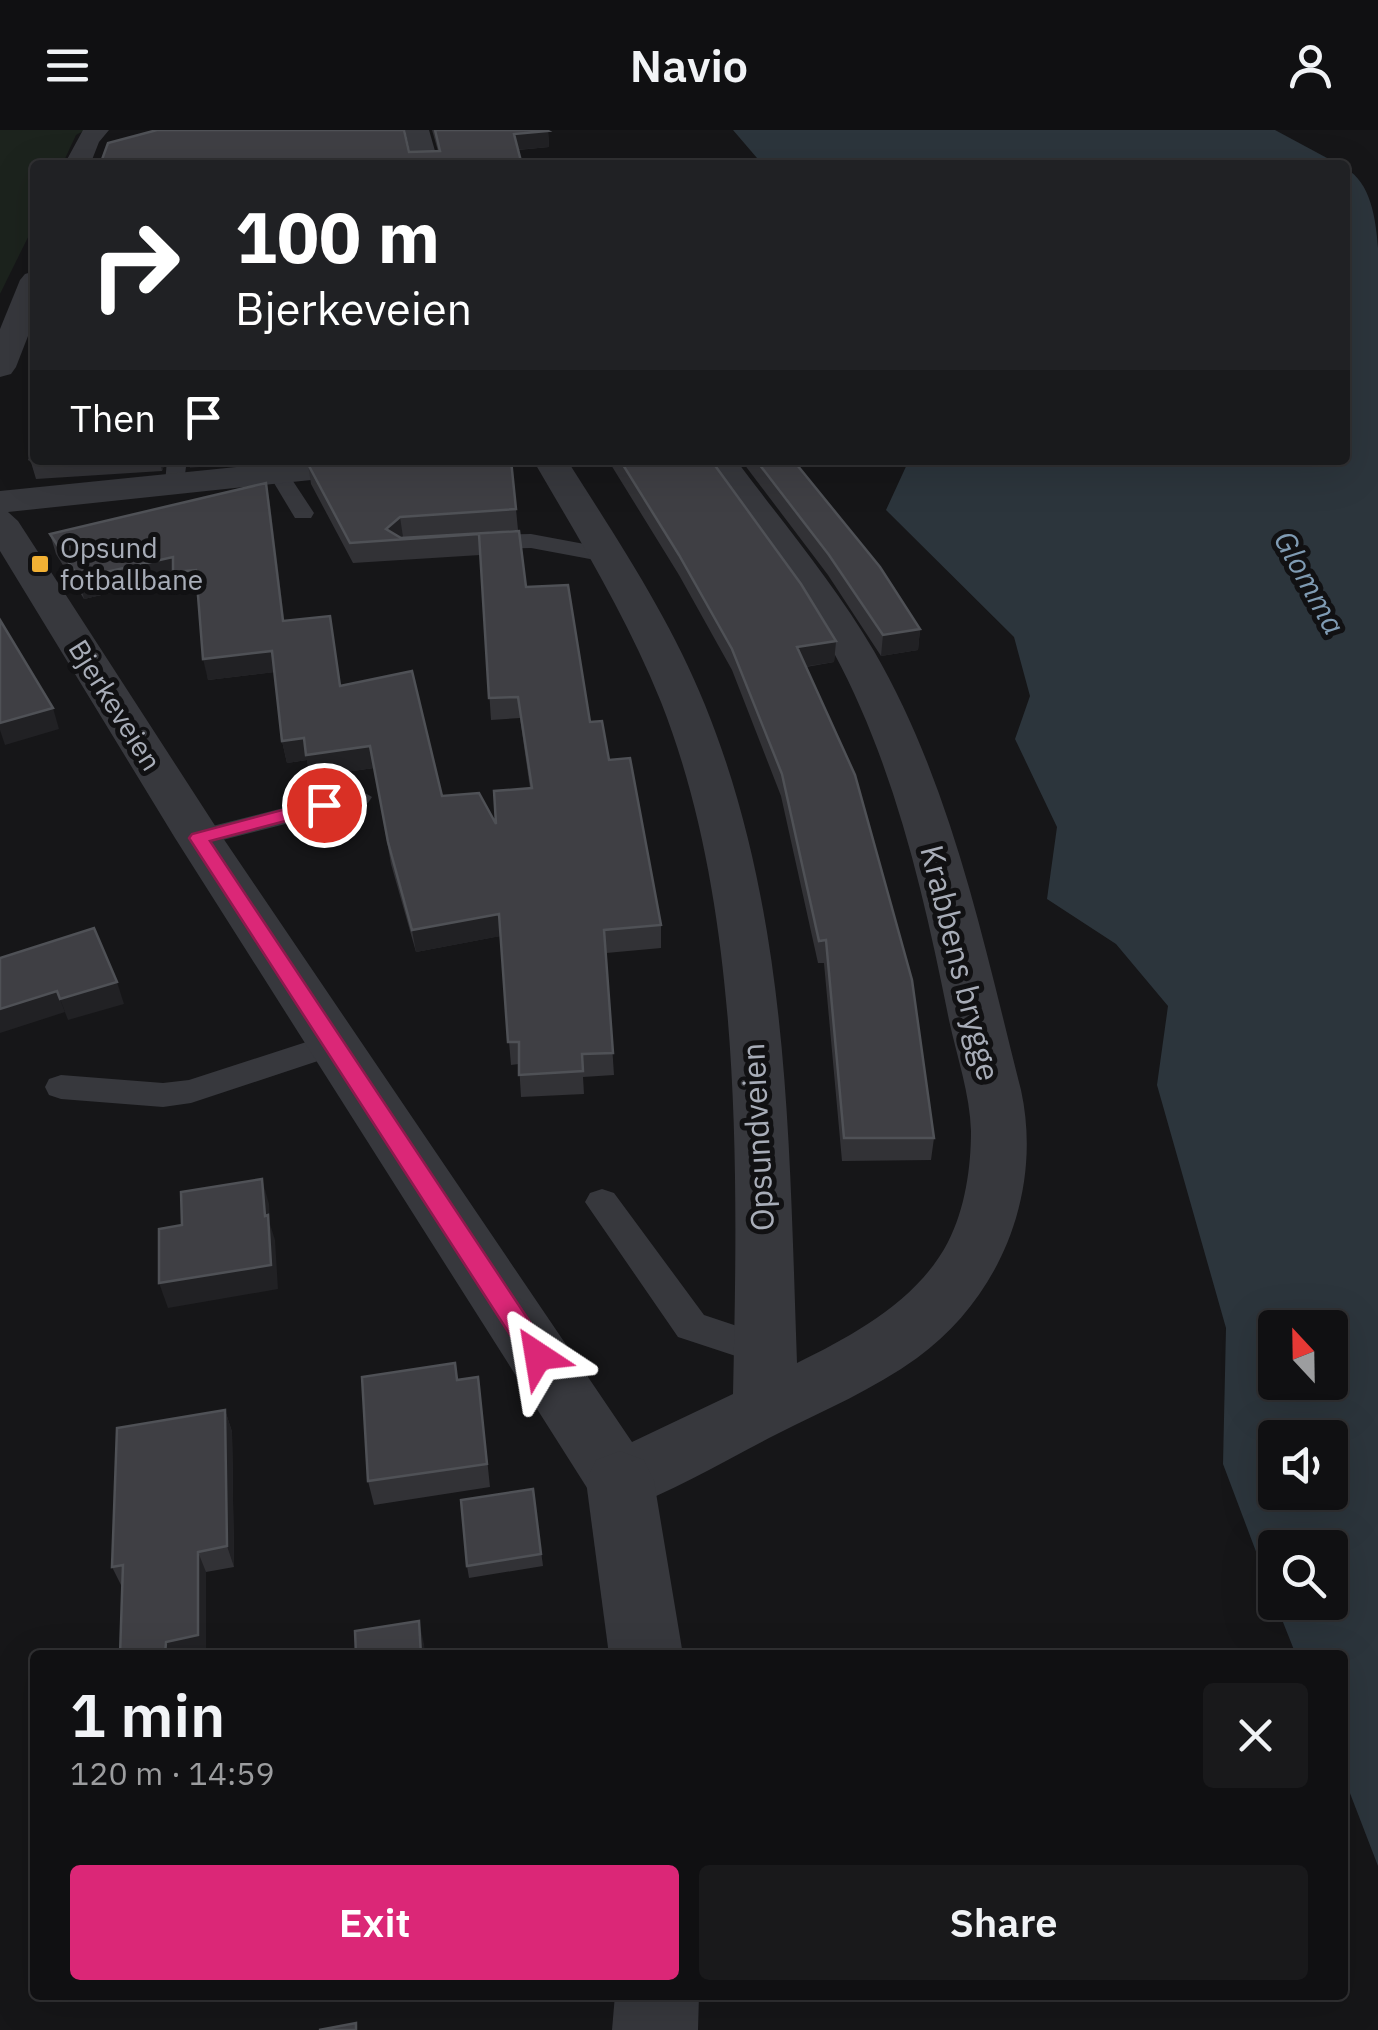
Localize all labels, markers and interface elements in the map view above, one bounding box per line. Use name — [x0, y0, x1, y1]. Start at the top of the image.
text: Navio — [630, 36, 748, 94]
icon: menu — [40, 38, 95, 93]
icon: person — [1283, 38, 1338, 93]
text: 100 m — [235, 191, 440, 282]
icon: right — [70, 200, 200, 330]
text: Bjerkeveien — [235, 279, 472, 337]
icon: arrive — [176, 390, 231, 445]
text: Then — [70, 393, 156, 442]
water label: Glomma — [1266, 524, 1355, 641]
place label: Opsund fotballbane — [60, 529, 203, 598]
marker: Opsund fotballbane — [29, 553, 51, 575]
street label: Bjerkeveien — [61, 632, 170, 777]
pin — [282, 763, 367, 848]
icon: arrive — [297, 778, 352, 833]
street label: Krabbens brygge — [911, 840, 1011, 1085]
street label: Opsundveien — [731, 1042, 783, 1232]
position arrow — [486, 1304, 590, 1408]
north arrow — [1258, 1310, 1348, 1400]
map controls — [1258, 1310, 1348, 1620]
button: sound — [1258, 1420, 1348, 1510]
button: search — [1258, 1530, 1348, 1620]
text: 1 min — [70, 1675, 225, 1754]
button: close — [1203, 1683, 1308, 1788]
text: 120 m · 14:59 — [70, 1752, 275, 1794]
button: Exit — [70, 1865, 679, 1980]
button: Share — [699, 1865, 1308, 1980]

